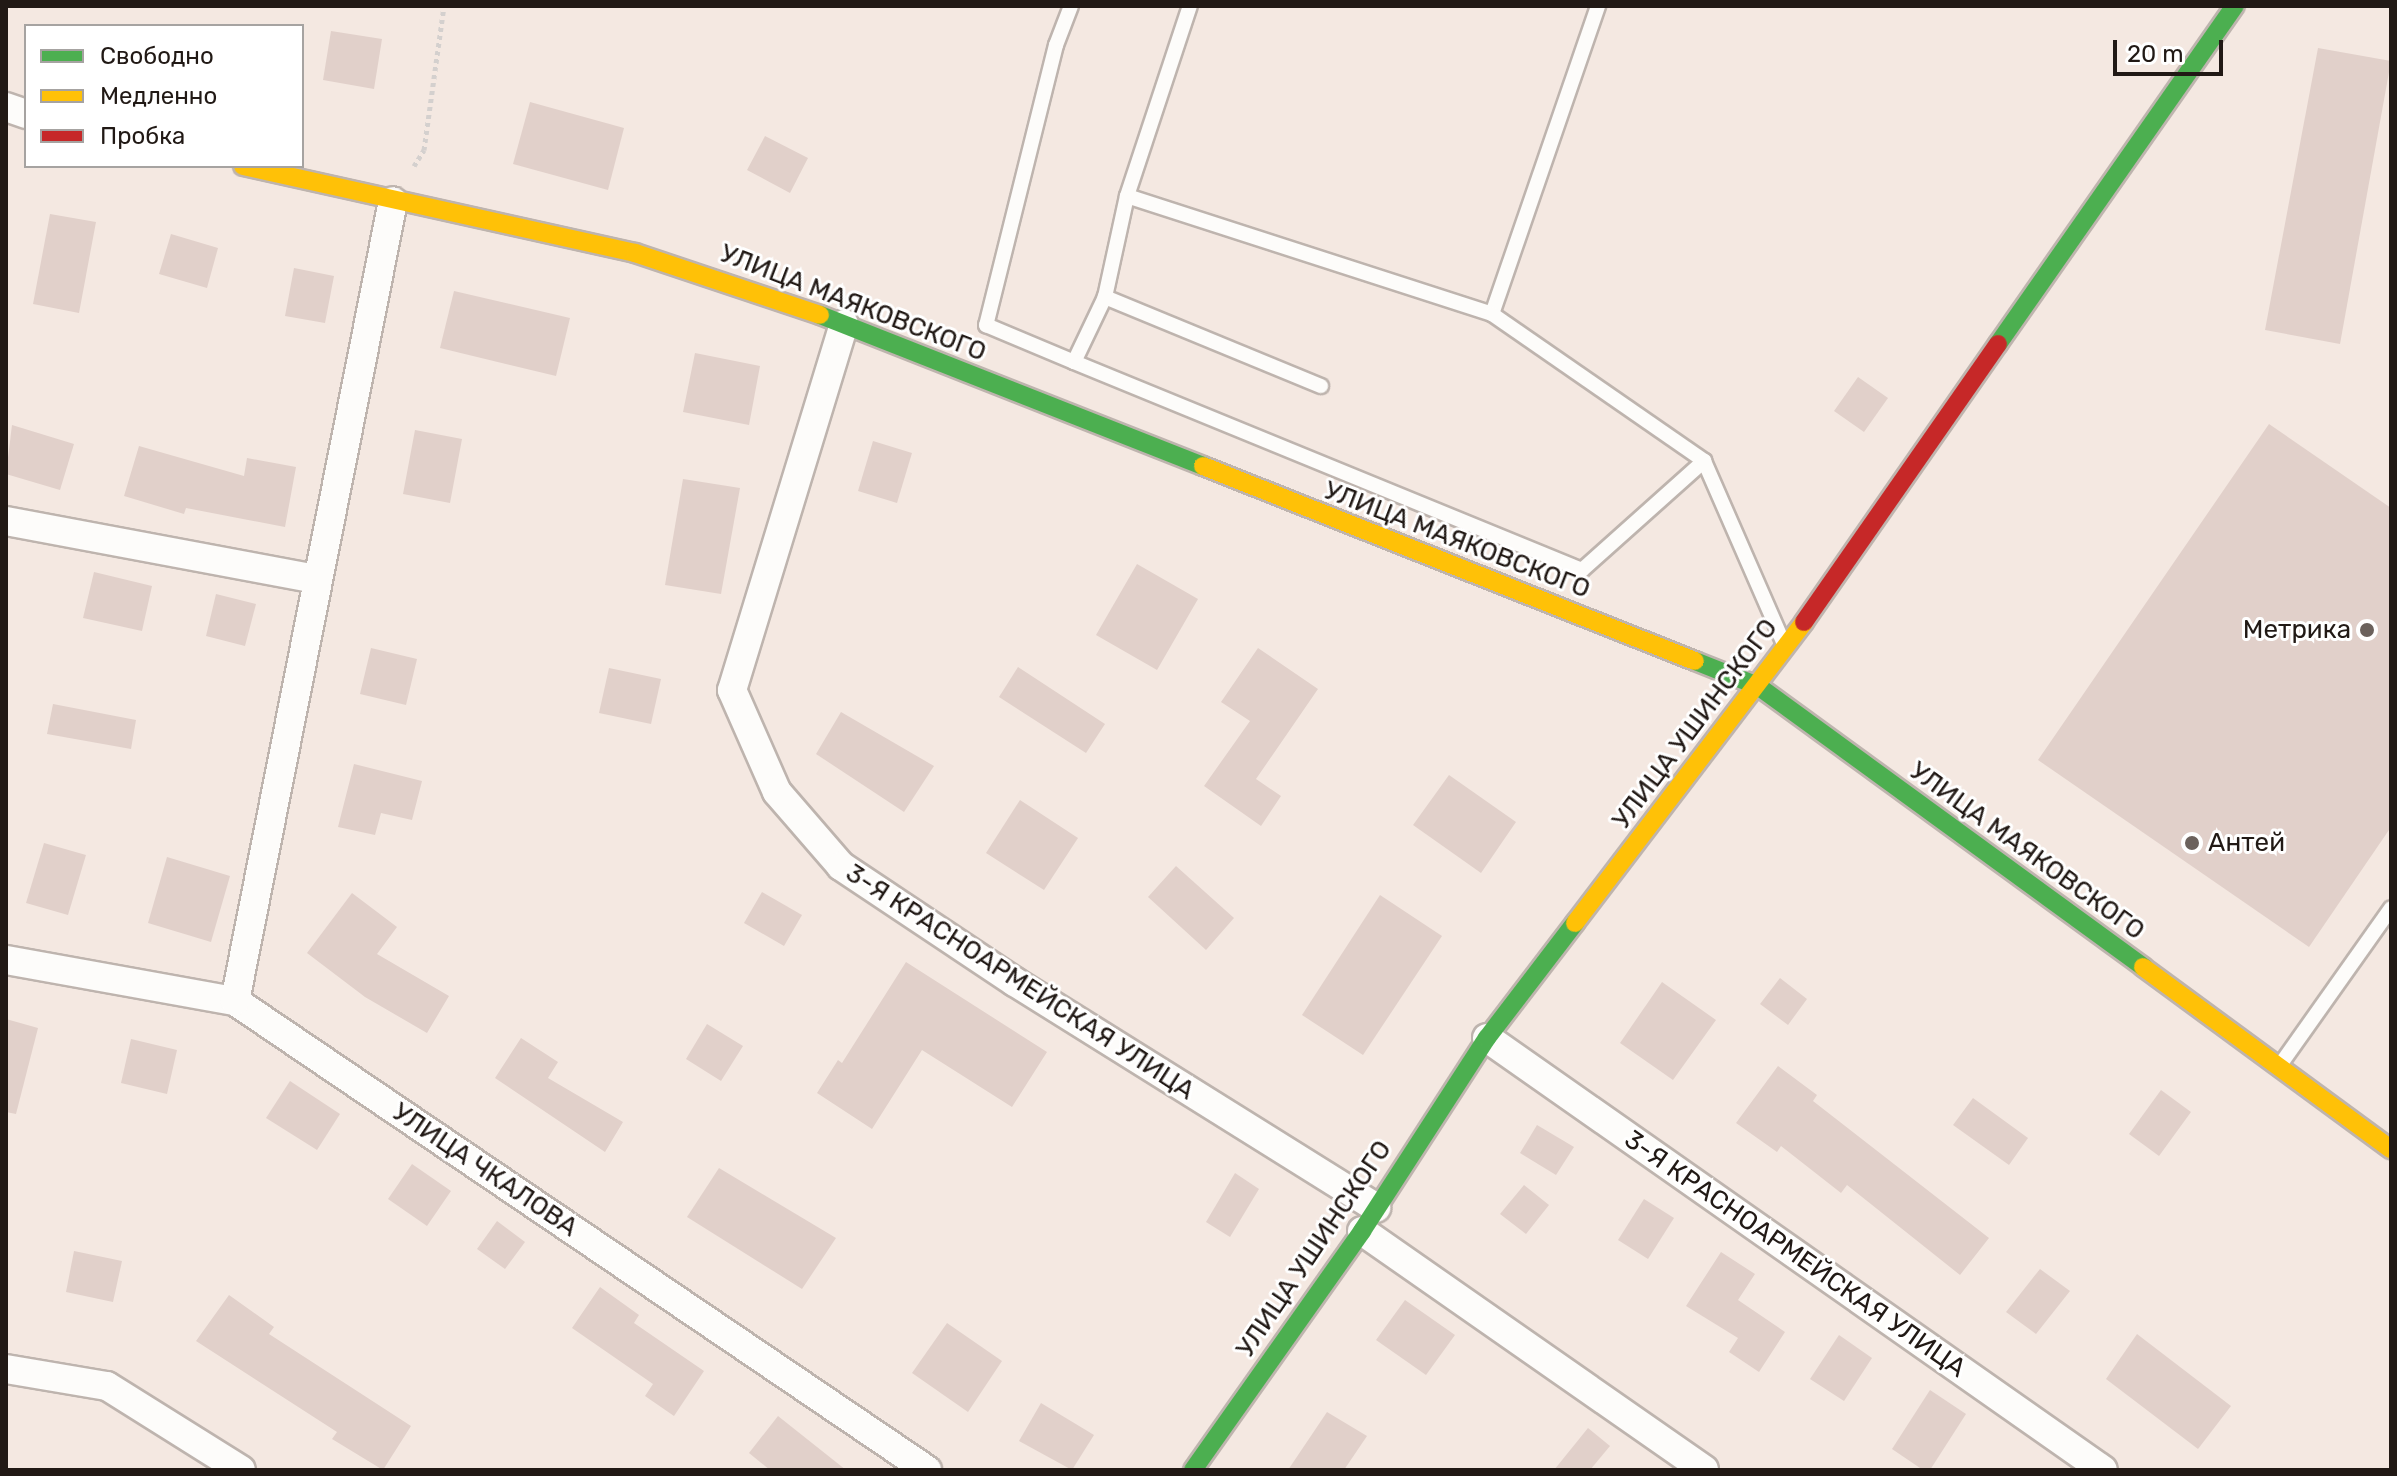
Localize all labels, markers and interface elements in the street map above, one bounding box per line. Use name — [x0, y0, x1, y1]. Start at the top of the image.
legend — [24, 24, 304, 168]
scale bar — [2117, 24, 2227, 74]
text: 20 m — [2127, 40, 2184, 68]
text: Свободно — [100, 42, 214, 70]
text: Медленно — [100, 82, 217, 110]
text: Пробка — [100, 122, 185, 150]
street label: УЛИЦА МАЯКОВСКОГО — [716, 238, 990, 368]
street label: УЛИЦА МАЯКОВСКОГО — [1320, 475, 1594, 605]
street label: УЛИЦА УШИНСКОГО — [1606, 613, 1784, 835]
place label: Метрика — [2243, 614, 2351, 646]
marker: Метрика — [2358, 621, 2376, 639]
street label: УЛИЦА МАЯКОВСКОГО — [1904, 755, 2150, 947]
place label: Антей — [2208, 827, 2285, 859]
marker: Антей — [2183, 834, 2201, 852]
street label: 3-Я КРАСНОАРМЕЙСКАЯ УЛИЦА — [840, 857, 1200, 1107]
street label: УЛИЦА ЧКАЛОВА — [386, 1096, 584, 1244]
street label: 3-Я КРАСНОАРМЕЙСКАЯ УЛИЦА — [1618, 1124, 1972, 1384]
street label: УЛИЦА УШИНСКОГО — [1230, 1135, 1398, 1363]

